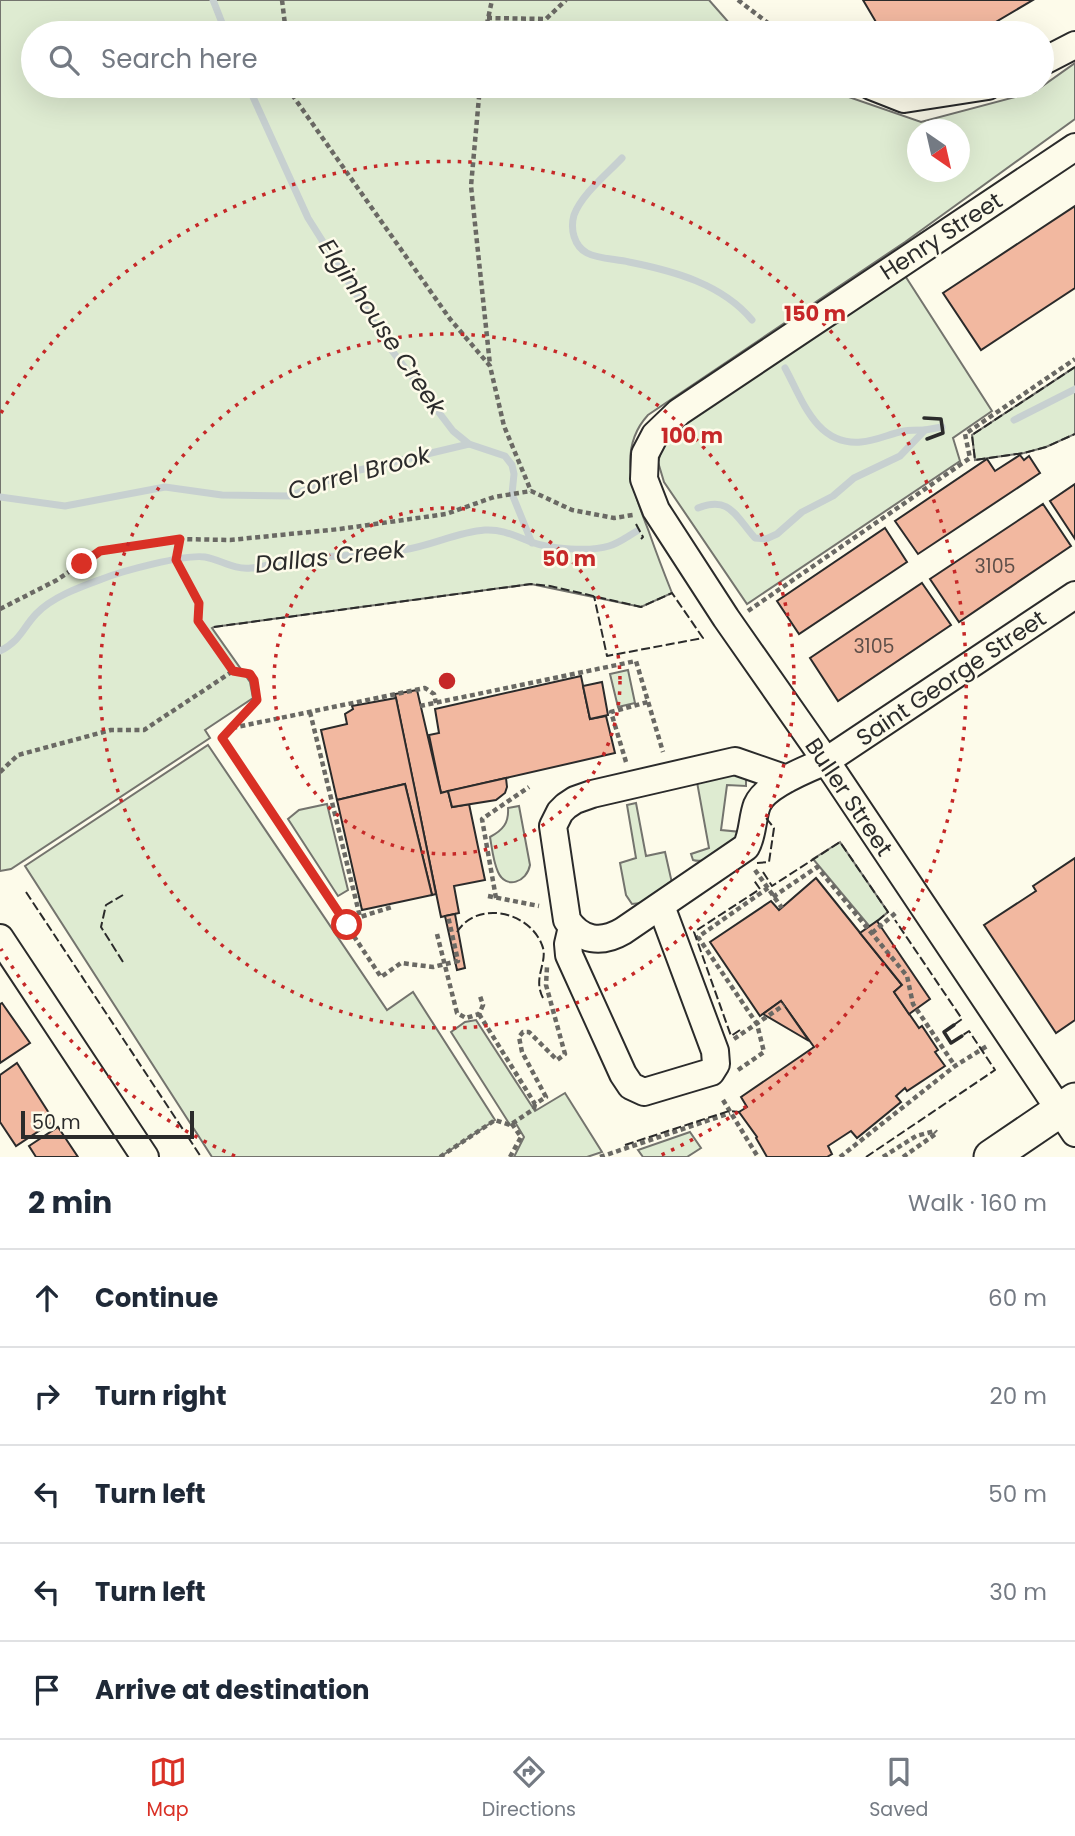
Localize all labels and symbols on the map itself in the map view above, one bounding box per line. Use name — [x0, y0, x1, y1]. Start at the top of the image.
north arrow — [907, 119, 970, 182]
street label: Henry Street — [874, 184, 1008, 288]
water label: Elginhouse Creek — [311, 232, 455, 423]
text: 150 m — [784, 299, 846, 328]
text: 100 m — [661, 421, 723, 450]
water label: Correl Brook — [284, 437, 435, 507]
water label: Dallas Creek — [253, 532, 408, 581]
text: 50 m — [542, 544, 596, 573]
route end — [66, 548, 97, 579]
house number: 3105 — [974, 553, 1016, 580]
street label: Saint George Street — [850, 602, 1052, 754]
house number: 3105 — [853, 633, 895, 660]
centre of rings — [435, 669, 459, 693]
street label: Buller Street — [798, 731, 900, 863]
route start — [331, 909, 362, 940]
scale bar — [21, 1108, 194, 1140]

